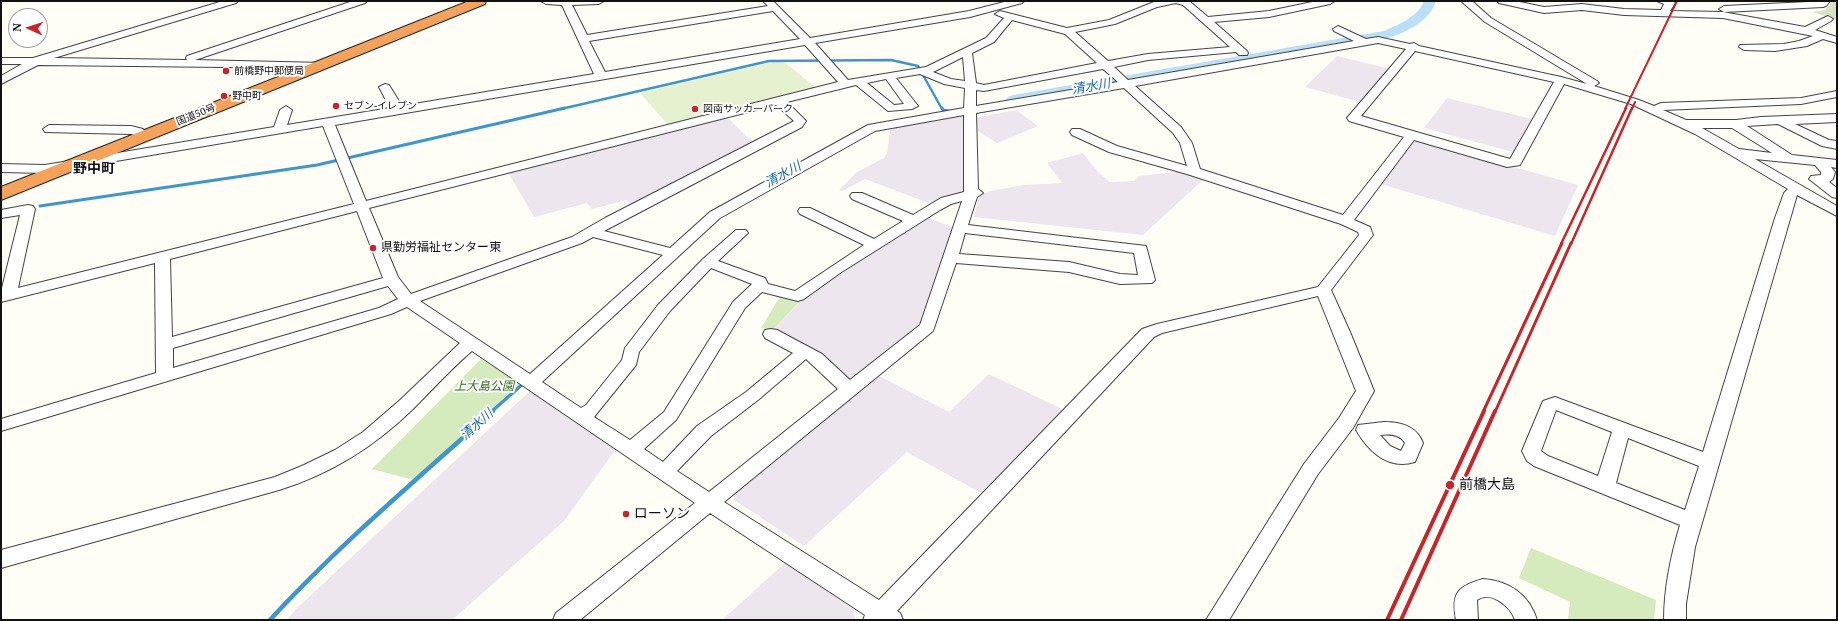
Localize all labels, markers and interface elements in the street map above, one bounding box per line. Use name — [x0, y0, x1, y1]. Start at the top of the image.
north arrow — [8, 8, 48, 48]
text: N — [9, 23, 24, 32]
place label: 前橋野中郵便局 — [234, 65, 304, 77]
marker: 前橋野中郵便局 — [221, 66, 231, 76]
water label: 清水川 — [1070, 76, 1112, 98]
place label: 野中町 — [232, 90, 262, 102]
marker: 野中町 — [219, 91, 229, 101]
place label: セブン-イレブン — [344, 100, 417, 112]
marker: セブン-イレブン — [331, 101, 341, 111]
street label: 国道50号 — [175, 102, 217, 128]
place label: 図南サッカーパーク — [703, 103, 793, 115]
marker: 図南サッカーパーク — [690, 104, 700, 114]
water label: 清水川 — [762, 159, 804, 191]
district label: 野中町 — [73, 161, 115, 177]
place label: 県勤労福祉センター東 — [381, 241, 501, 255]
marker: 県勤労福祉センター東 — [368, 243, 378, 253]
park label: 上大島公園 — [454, 380, 514, 394]
water label: 清水川 — [457, 406, 497, 444]
place label: 前橋大島 — [1459, 477, 1515, 493]
marker: 前橋大島 — [1444, 479, 1456, 491]
place label: ローソン — [634, 506, 690, 522]
marker: ローソン — [621, 509, 631, 519]

